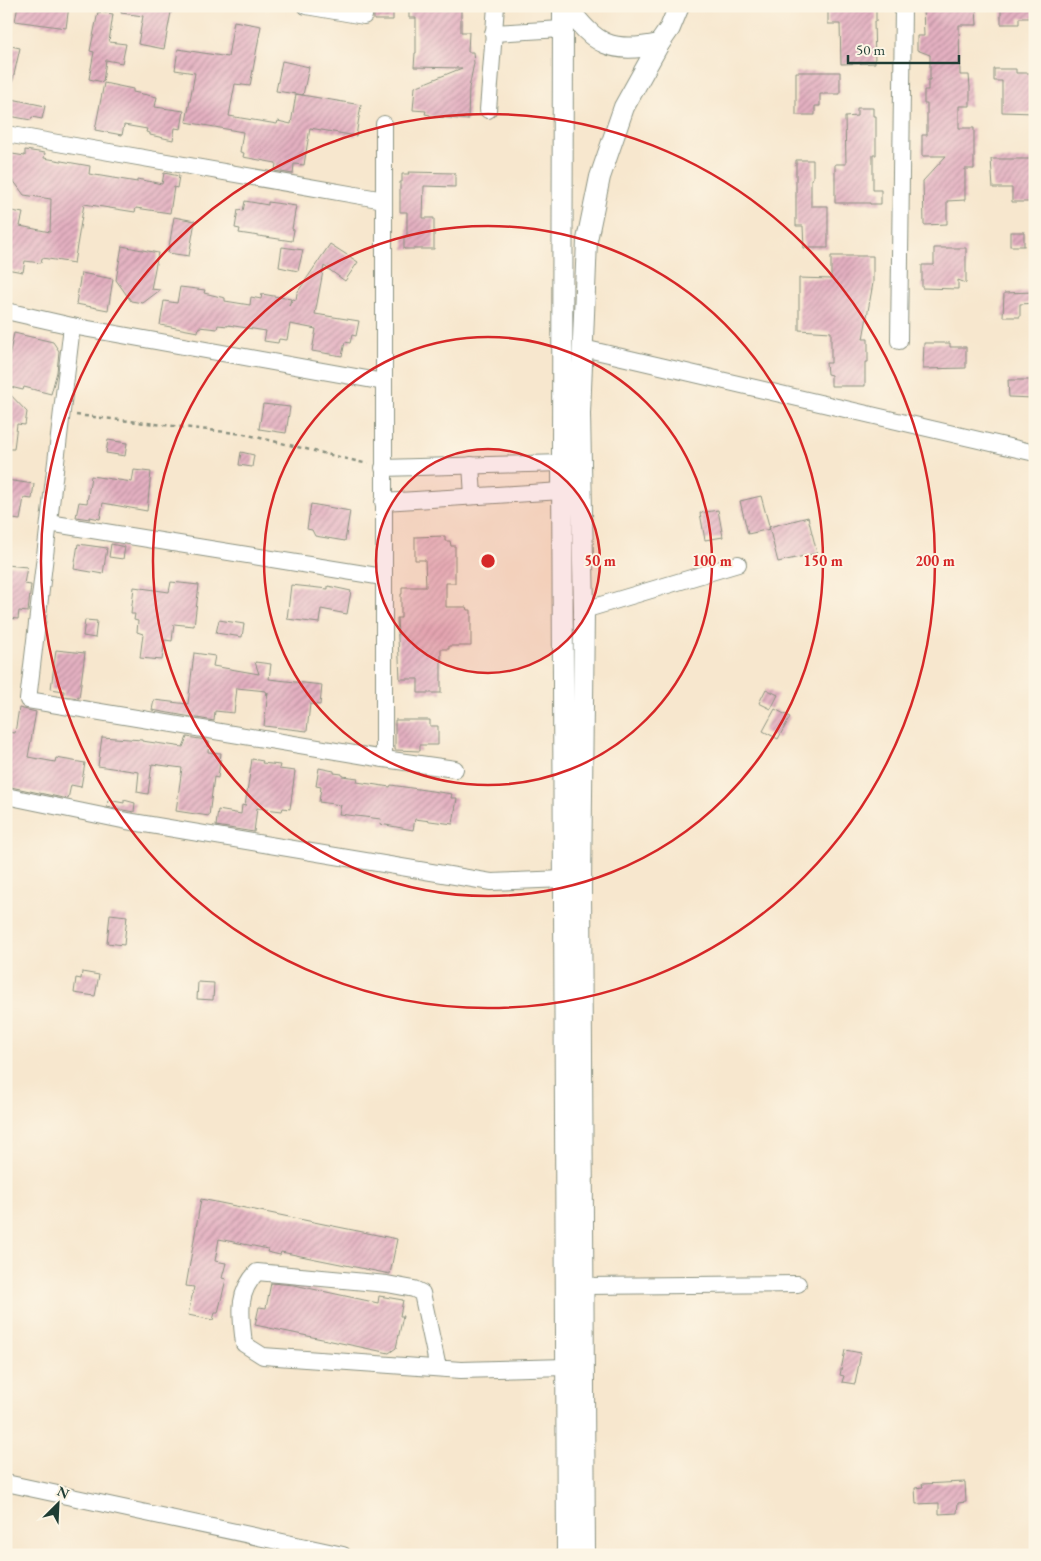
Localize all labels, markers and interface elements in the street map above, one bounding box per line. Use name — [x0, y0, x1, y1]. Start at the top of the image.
scale bar — [848, 32, 960, 64]
text: 50 m — [856, 40, 885, 59]
text: 50 m — [584, 551, 616, 570]
text: 100 m — [692, 551, 732, 570]
text: 150 m — [803, 551, 843, 570]
text: 200 m — [915, 551, 955, 570]
centre of rings — [479, 552, 497, 570]
north arrow — [32, 1478, 82, 1528]
text: N — [54, 1482, 73, 1503]

